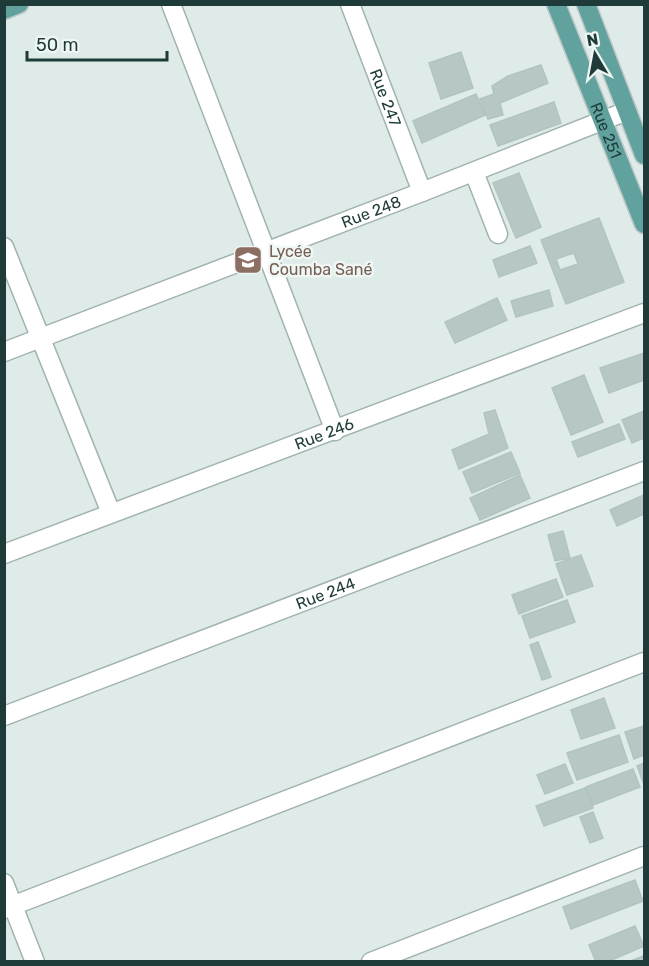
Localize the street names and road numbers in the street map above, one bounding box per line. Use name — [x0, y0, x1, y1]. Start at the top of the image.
street label: Rue 247 — [366, 66, 405, 129]
street label: Rue 251 — [587, 100, 626, 161]
street label: Rue 248 — [339, 191, 404, 232]
street label: Rue 246 — [292, 414, 357, 453]
street label: Rue 244 — [293, 573, 358, 613]

